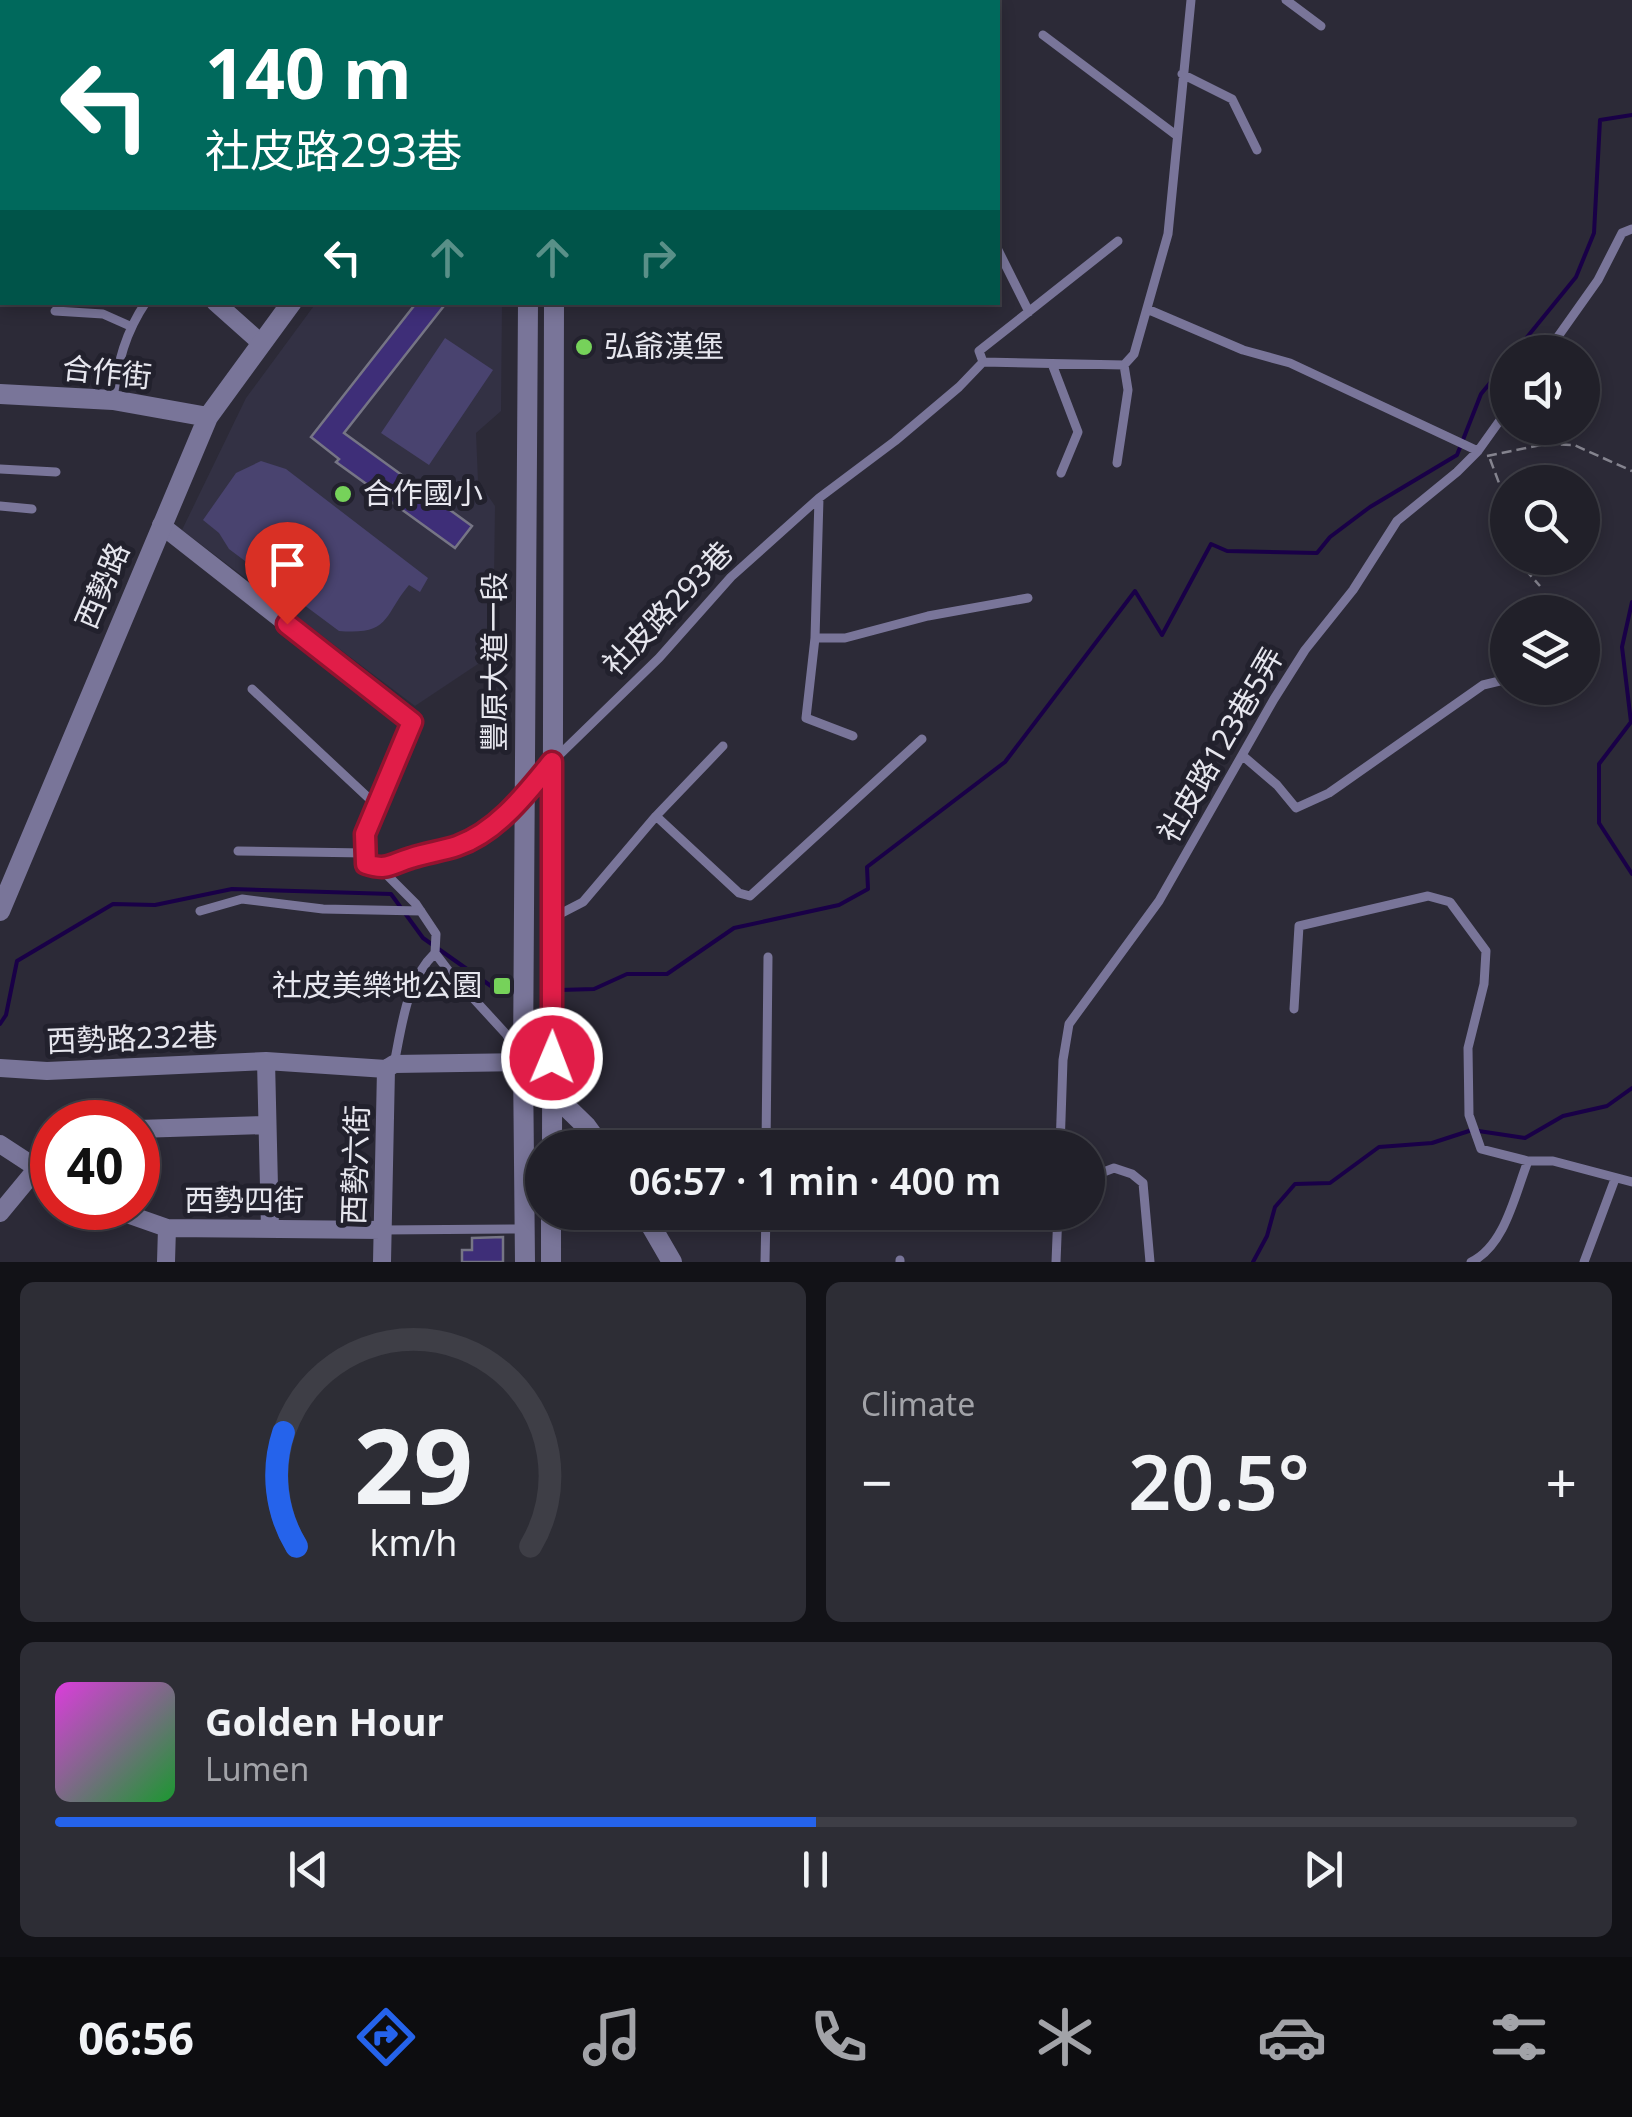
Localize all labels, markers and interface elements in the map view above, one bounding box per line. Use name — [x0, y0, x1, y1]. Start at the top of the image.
text: 140 m — [205, 24, 412, 120]
icon: left — [40, 40, 170, 170]
text: 社皮路293巷 — [205, 119, 462, 180]
icon: left — [315, 230, 370, 285]
icon: ahead — [420, 230, 475, 285]
icon: ahead — [525, 230, 580, 285]
icon: right — [630, 230, 685, 285]
place label: 弘爺漢堡 — [604, 325, 724, 366]
map controls — [1490, 335, 1600, 705]
button: sound — [1490, 335, 1600, 445]
marker: 弘爺漢堡 — [573, 336, 595, 358]
street label: 合作街 — [60, 346, 154, 397]
button: search — [1490, 465, 1600, 575]
place label: 合作國小 — [363, 472, 483, 513]
marker: 合作國小 — [332, 483, 354, 505]
pin — [245, 522, 330, 625]
street label: 社皮路293巷 — [593, 532, 741, 684]
street label: 西勢路 — [65, 536, 138, 635]
icon: arrive — [260, 537, 315, 592]
street label: 豐原大道一段 — [473, 572, 514, 752]
button: layers — [1490, 595, 1600, 705]
street label: 社皮路123巷5弄 — [1147, 639, 1292, 849]
place label: 社皮美樂地公園 — [272, 964, 482, 1005]
marker: 社皮美樂地公園 — [491, 975, 513, 997]
position arrow — [500, 1006, 604, 1110]
street label: 西勢路232巷 — [46, 1014, 218, 1061]
speed limit sign: 40 — [30, 1100, 160, 1230]
street label: 西勢六街 — [332, 1104, 377, 1226]
text: 06:57 · 1 min · 400 m — [629, 1154, 1001, 1206]
street label: 西勢四街 — [184, 1179, 304, 1220]
text: Climate — [861, 1382, 975, 1425]
text: 29 — [354, 1393, 472, 1534]
text: 20.5° — [1128, 1430, 1310, 1532]
text: − — [861, 1444, 892, 1519]
text: + — [1546, 1444, 1577, 1519]
text: km/h — [369, 1518, 457, 1566]
text: Golden Hour — [205, 1695, 443, 1747]
text: Lumen — [205, 1747, 309, 1790]
icon: previous — [281, 1842, 336, 1897]
icon: pause — [788, 1842, 843, 1897]
icon: next — [1296, 1842, 1351, 1897]
icon: directions — [351, 2002, 421, 2072]
icon: music — [577, 2002, 647, 2072]
icon: phone — [804, 2002, 874, 2072]
icon: climate — [1030, 2002, 1100, 2072]
icon: car — [1257, 2002, 1327, 2072]
icon: filters — [1484, 2002, 1554, 2072]
text: 06:56 — [78, 2007, 194, 2068]

